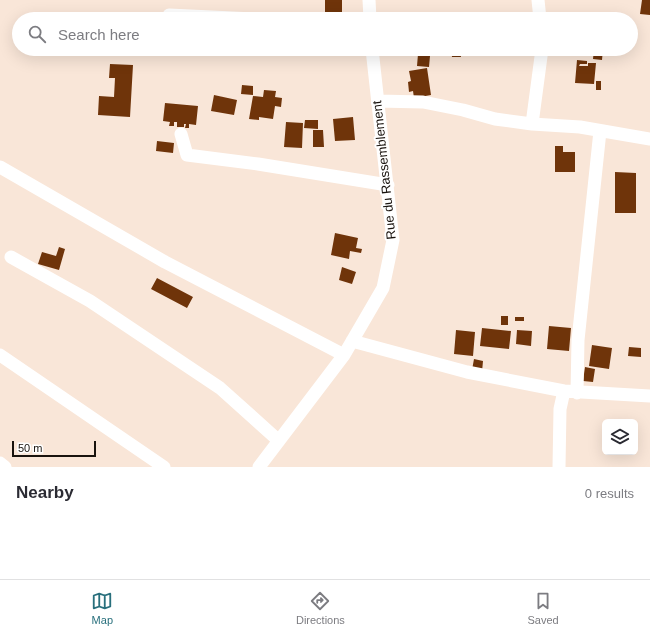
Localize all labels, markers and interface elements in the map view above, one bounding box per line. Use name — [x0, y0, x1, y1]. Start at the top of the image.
search box — [12, 12, 638, 56]
icon: search — [26, 23, 48, 45]
text: Search here — [58, 26, 140, 43]
street label: Rue du Rassemblement — [369, 99, 399, 240]
map controls — [602, 419, 638, 455]
button: layers — [602, 419, 638, 455]
scale bar — [12, 439, 96, 458]
text: 50 m — [18, 442, 42, 454]
text: Nearby — [16, 483, 74, 502]
text: 0 results — [585, 486, 634, 501]
tab: Map — [91, 590, 113, 626]
tab: Directions — [296, 590, 345, 626]
tab: Saved — [527, 590, 559, 626]

